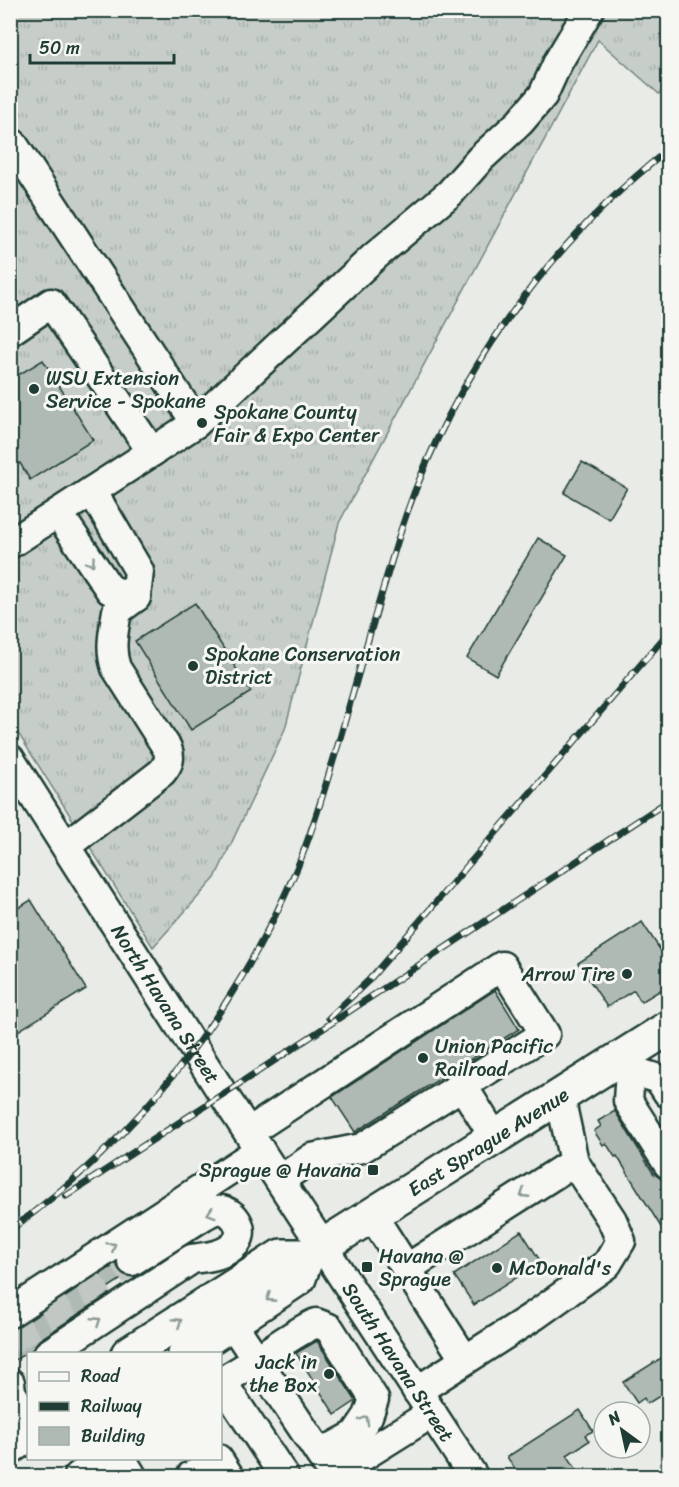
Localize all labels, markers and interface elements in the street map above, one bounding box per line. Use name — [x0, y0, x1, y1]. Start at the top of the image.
scale bar — [30, 27, 174, 65]
text: 50 m — [39, 32, 80, 64]
place label: WSU Extension Service - Spokane — [46, 361, 206, 419]
marker: WSU Extension Service - Spokane — [27, 382, 41, 396]
place label: Spokane County Fair & Expo Center — [214, 395, 380, 453]
marker: Spokane County Fair & Expo Center — [195, 416, 209, 430]
one-way arrow — [84, 555, 95, 566]
place label: Spokane Conservation District — [205, 637, 400, 695]
marker: Spokane Conservation District — [186, 659, 200, 673]
street label: North Havana Street — [101, 917, 229, 1091]
place label: Arrow Tire — [521, 957, 615, 992]
marker: Arrow Tire — [620, 967, 634, 981]
place label: Union Pacific Railroad — [435, 1029, 553, 1087]
marker: Union Pacific Railroad — [416, 1051, 430, 1065]
street label: East Sprague Avenue — [401, 1078, 576, 1206]
place label: Sprague @ Havana — [199, 1153, 361, 1188]
marker: Sprague @ Havana — [366, 1163, 380, 1177]
one-way arrow — [520, 1186, 531, 1197]
one-way arrow — [206, 1206, 217, 1218]
place label: Havana @ Sprague — [379, 1239, 464, 1297]
one-way arrow — [106, 1242, 116, 1254]
place label: McDonald's — [509, 1251, 612, 1286]
marker: Havana @ Sprague — [360, 1260, 374, 1274]
marker: McDonald's — [490, 1261, 504, 1275]
street label: South Havana Street — [332, 1275, 463, 1450]
one-way arrow — [265, 1290, 276, 1301]
one-way arrow — [91, 1317, 101, 1329]
one-way arrow — [171, 1318, 182, 1329]
place label: Jack in the Box — [249, 1345, 318, 1403]
legend — [27, 1352, 222, 1460]
text: Road — [81, 1360, 121, 1392]
marker: Jack in the Box — [322, 1367, 336, 1381]
text: Railway — [81, 1390, 143, 1422]
north arrow — [592, 1400, 652, 1460]
text: N — [601, 1402, 627, 1434]
one-way arrow — [358, 1416, 369, 1426]
text: Building — [81, 1420, 145, 1452]

